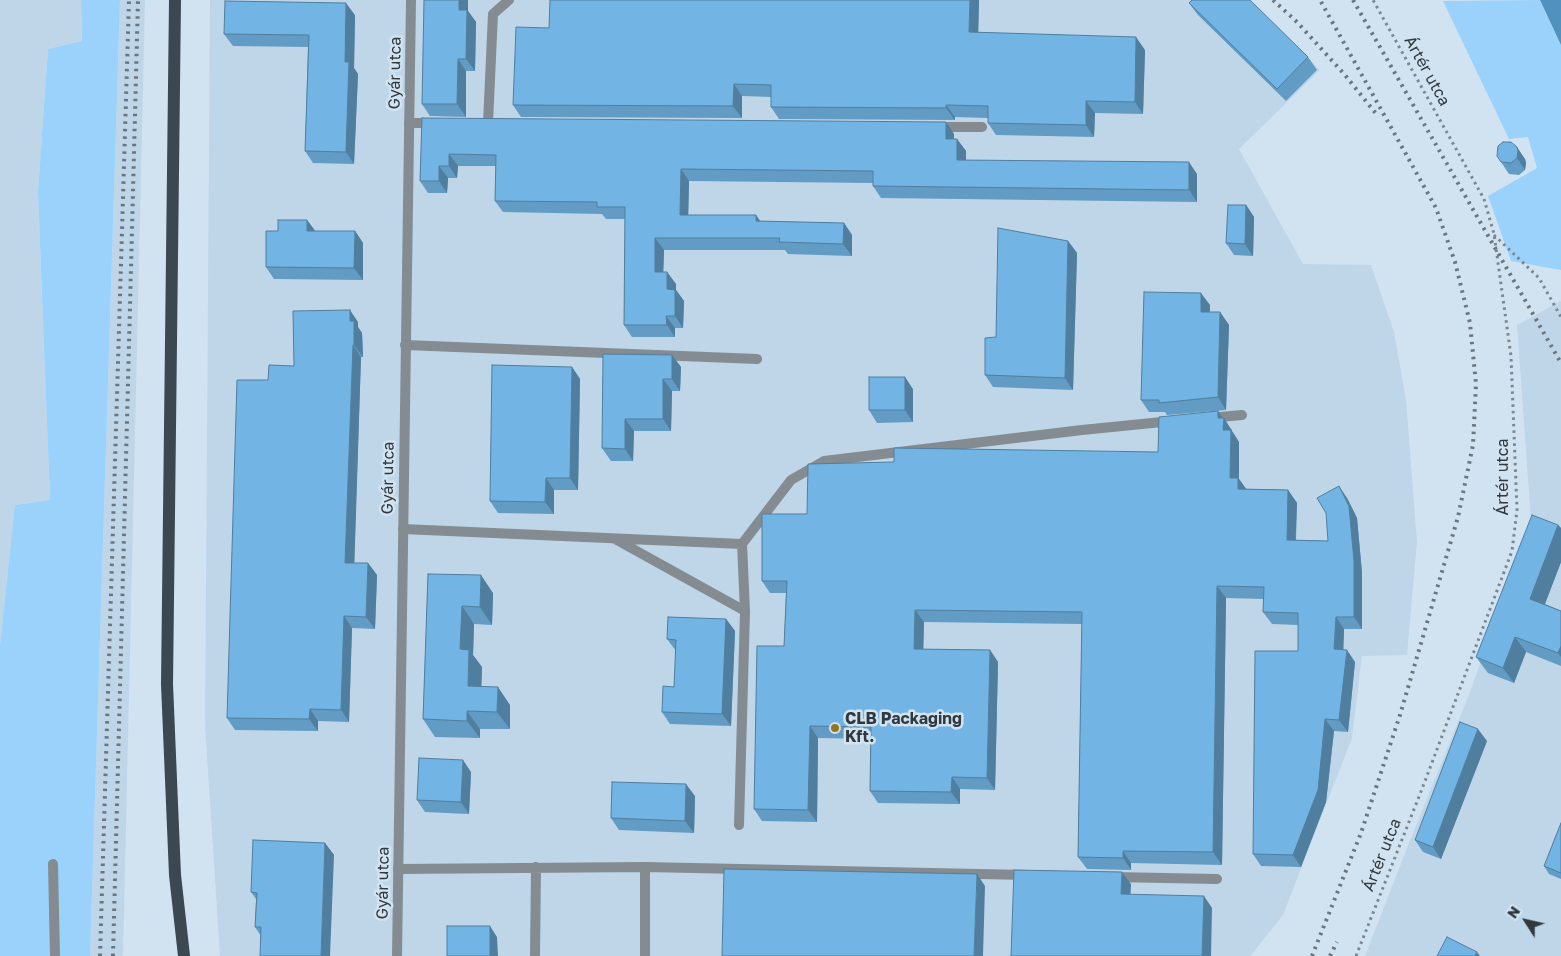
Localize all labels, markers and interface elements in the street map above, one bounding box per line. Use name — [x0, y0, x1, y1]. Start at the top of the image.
street label: Ártér utca — [1400, 33, 1454, 109]
street label: Gyár utca — [385, 36, 405, 110]
street label: Ártér utca — [1493, 438, 1513, 516]
street label: Gyár utca — [378, 441, 398, 515]
place label: CLB Packaging Kft. — [845, 709, 962, 747]
marker: CLB Packaging Kft. — [829, 722, 841, 734]
street label: Ártér utca — [1359, 816, 1405, 894]
street label: Gyár utca — [373, 846, 393, 920]
north arrow — [1501, 896, 1551, 946]
text: N — [1503, 903, 1523, 921]

